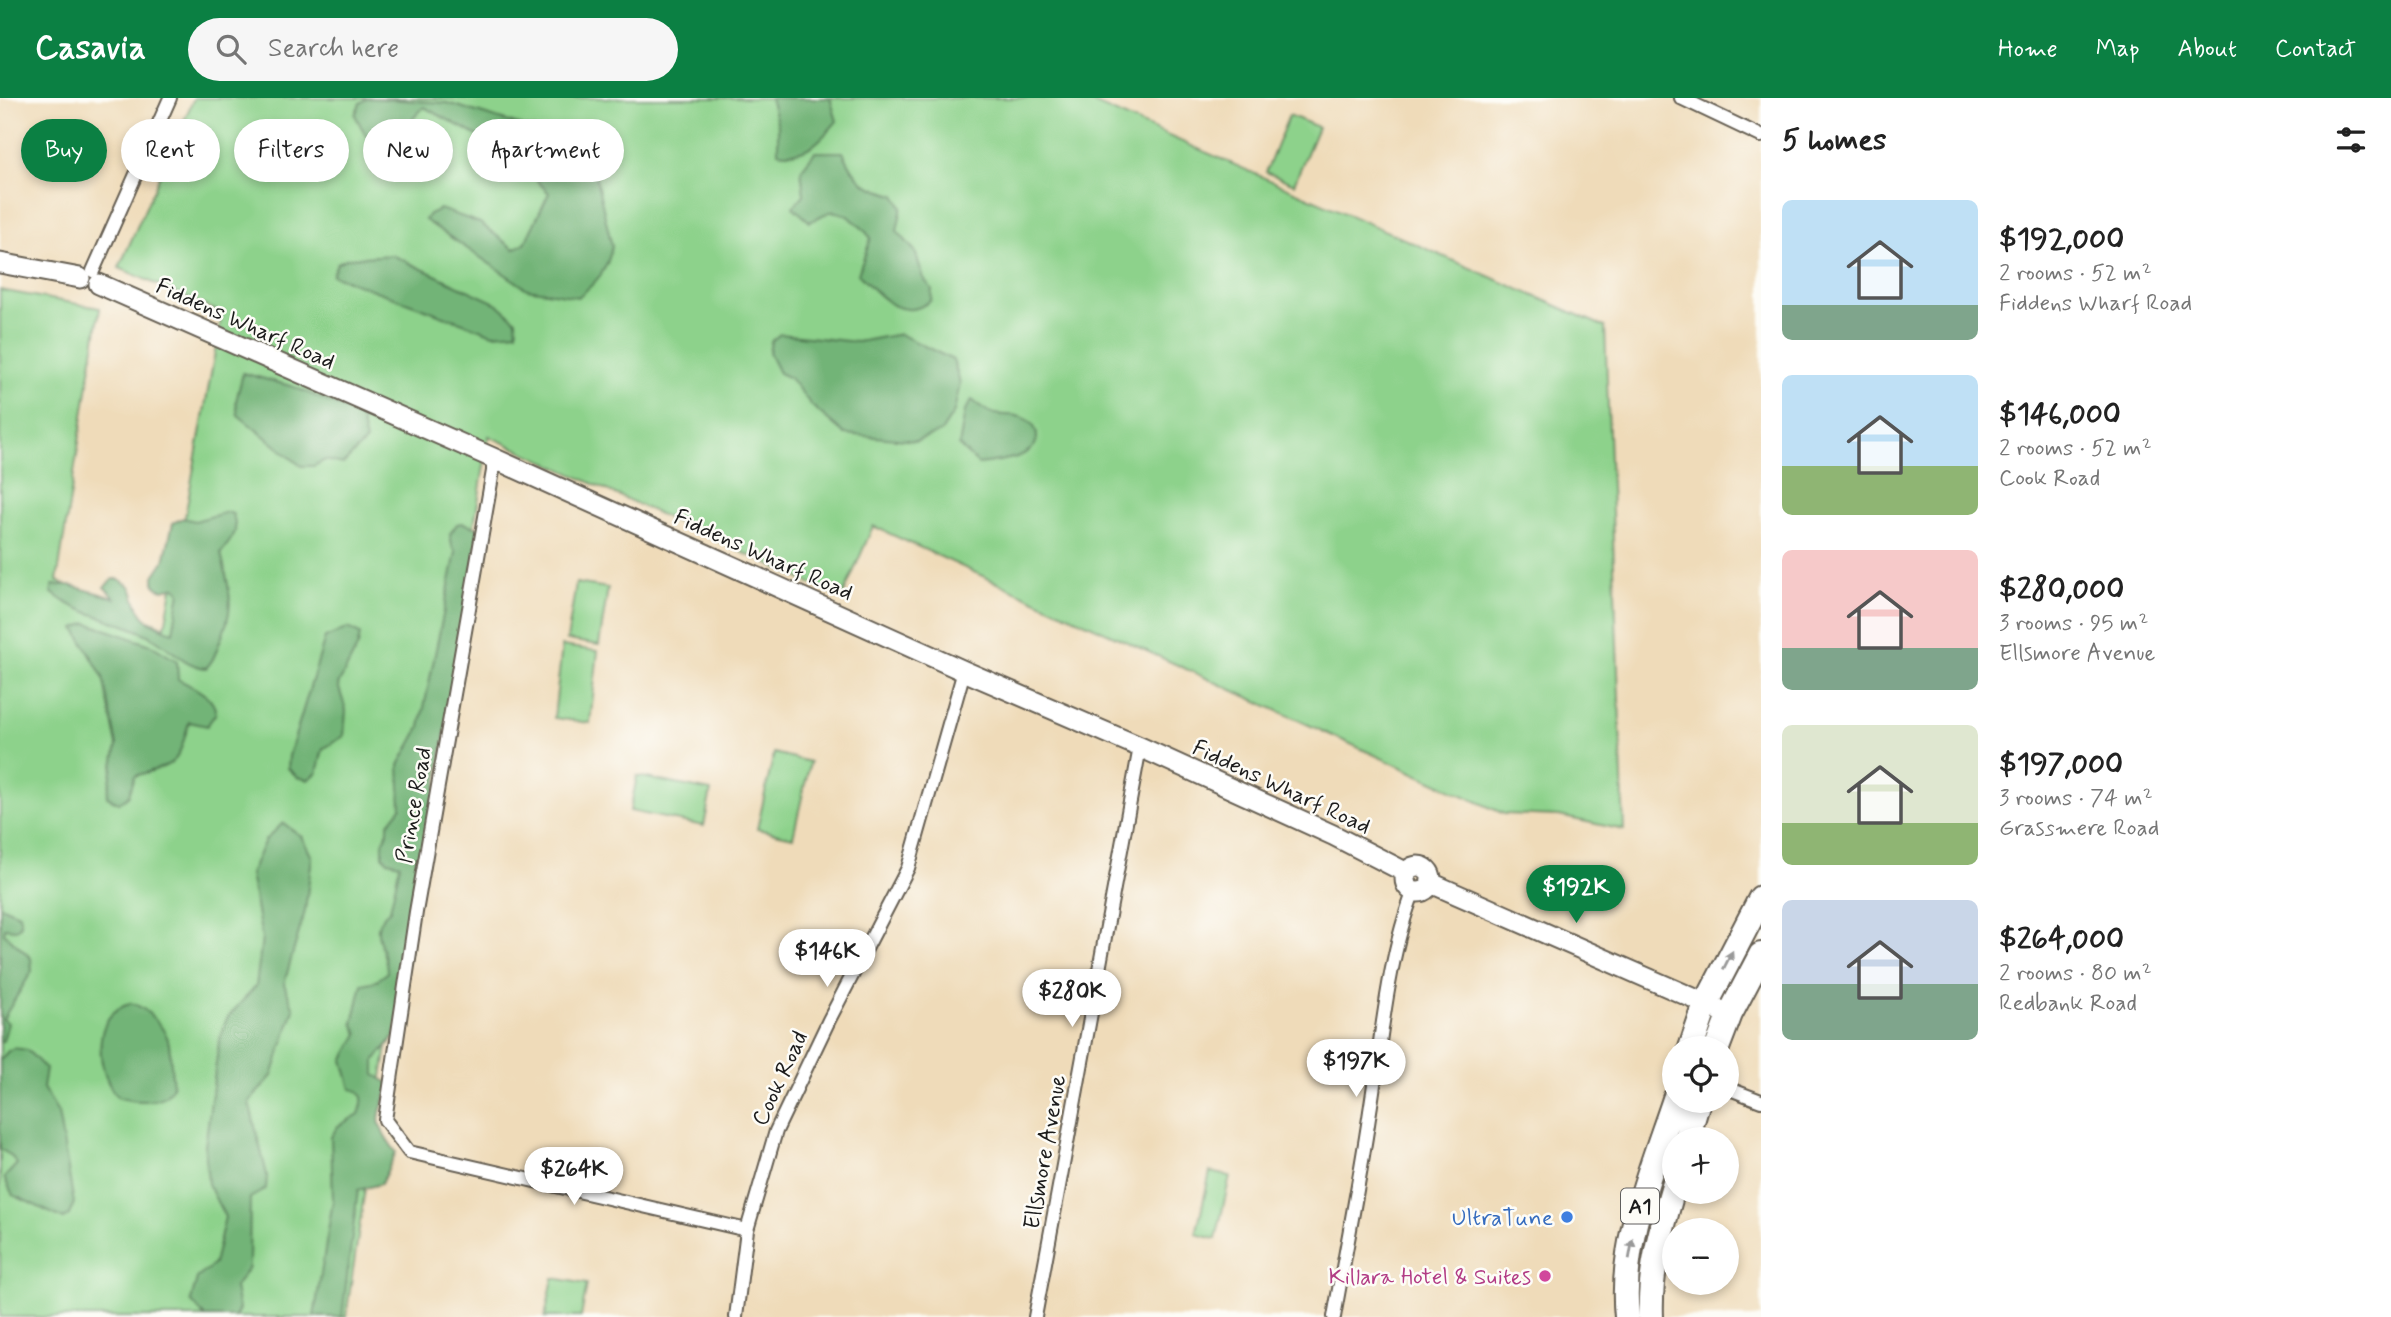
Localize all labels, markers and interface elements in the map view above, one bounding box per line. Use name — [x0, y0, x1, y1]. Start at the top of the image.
search box — [188, 18, 678, 81]
text: Casavia — [35, 27, 146, 71]
icon: search — [212, 30, 250, 68]
text: Search here — [268, 32, 399, 66]
text: Home — [1998, 34, 2058, 65]
text: Map — [2096, 34, 2140, 65]
text: About — [2178, 34, 2237, 65]
text: Contact — [2275, 34, 2356, 65]
chip: Buy — [21, 119, 107, 182]
chip: Rent — [121, 119, 220, 182]
chip: Filters — [234, 119, 349, 182]
chip: New — [363, 119, 453, 182]
chip: Apartment — [467, 119, 624, 182]
text: 5 homes — [1782, 121, 1887, 160]
icon: filters — [2332, 121, 2370, 159]
text: $192,000 — [1999, 220, 2124, 259]
icon: home — [1838, 228, 1922, 312]
text: 2 rooms · 52 m² — [1999, 259, 2152, 289]
street label: Fiddens Wharf Road — [151, 272, 339, 378]
text: Fiddens Wharf Road — [1999, 289, 2192, 319]
text: $146,000 — [1999, 395, 2121, 434]
icon: home — [1838, 403, 1922, 487]
text: 2 rooms · 52 m² — [1999, 434, 2152, 464]
text: Cook Road — [1999, 464, 2100, 494]
street label: Fiddens Wharf Road — [669, 503, 857, 609]
text: $280,000 — [1999, 570, 2124, 609]
icon: home — [1838, 578, 1922, 662]
text: 3 rooms · 95 m² — [1999, 609, 2148, 639]
text: Ellsmore Avenue — [1999, 639, 2155, 669]
street label: Fiddens Wharf Road — [1187, 733, 1375, 842]
street label: Prince Road — [390, 745, 440, 866]
text: $197,000 — [1999, 745, 2123, 784]
icon: home — [1838, 753, 1922, 837]
text: 3 rooms · 74 m² — [1999, 784, 2153, 814]
text: Grassmere Road — [1999, 814, 2159, 844]
pin: $192K — [1527, 866, 1625, 925]
text: $192K — [1542, 873, 1610, 903]
text: $264,000 — [1999, 920, 2124, 959]
icon: home — [1838, 928, 1922, 1012]
pin: $146K — [778, 930, 876, 989]
text: $146K — [795, 937, 859, 967]
one-way arrow — [1723, 950, 1734, 970]
text: 2 rooms · 80 m² — [1999, 959, 2152, 989]
pin: $280K — [1023, 970, 1121, 1029]
text: $280K — [1038, 977, 1106, 1007]
text: Redbank Road — [1999, 989, 2137, 1019]
street label: Cook Road — [746, 1027, 816, 1131]
map controls — [1662, 1036, 1739, 1295]
button: locate — [1662, 1036, 1739, 1113]
pin: $197K — [1307, 1040, 1405, 1099]
text: $197K — [1323, 1047, 1389, 1077]
street label: Ellsmore Avenue — [1018, 1073, 1074, 1232]
button: + — [1662, 1127, 1739, 1204]
pin: $264K — [525, 1148, 623, 1207]
text: $264K — [540, 1155, 608, 1185]
road number: A1 — [1621, 1188, 1659, 1224]
place label: UltraTune — [1452, 1204, 1553, 1234]
marker: UltraTune — [1559, 1209, 1575, 1225]
button: − — [1662, 1218, 1739, 1295]
one-way arrow — [1626, 1238, 1637, 1260]
place label: Killara Hotel & Suites — [1328, 1263, 1531, 1293]
marker: Killara Hotel & Suites — [1537, 1268, 1553, 1284]

